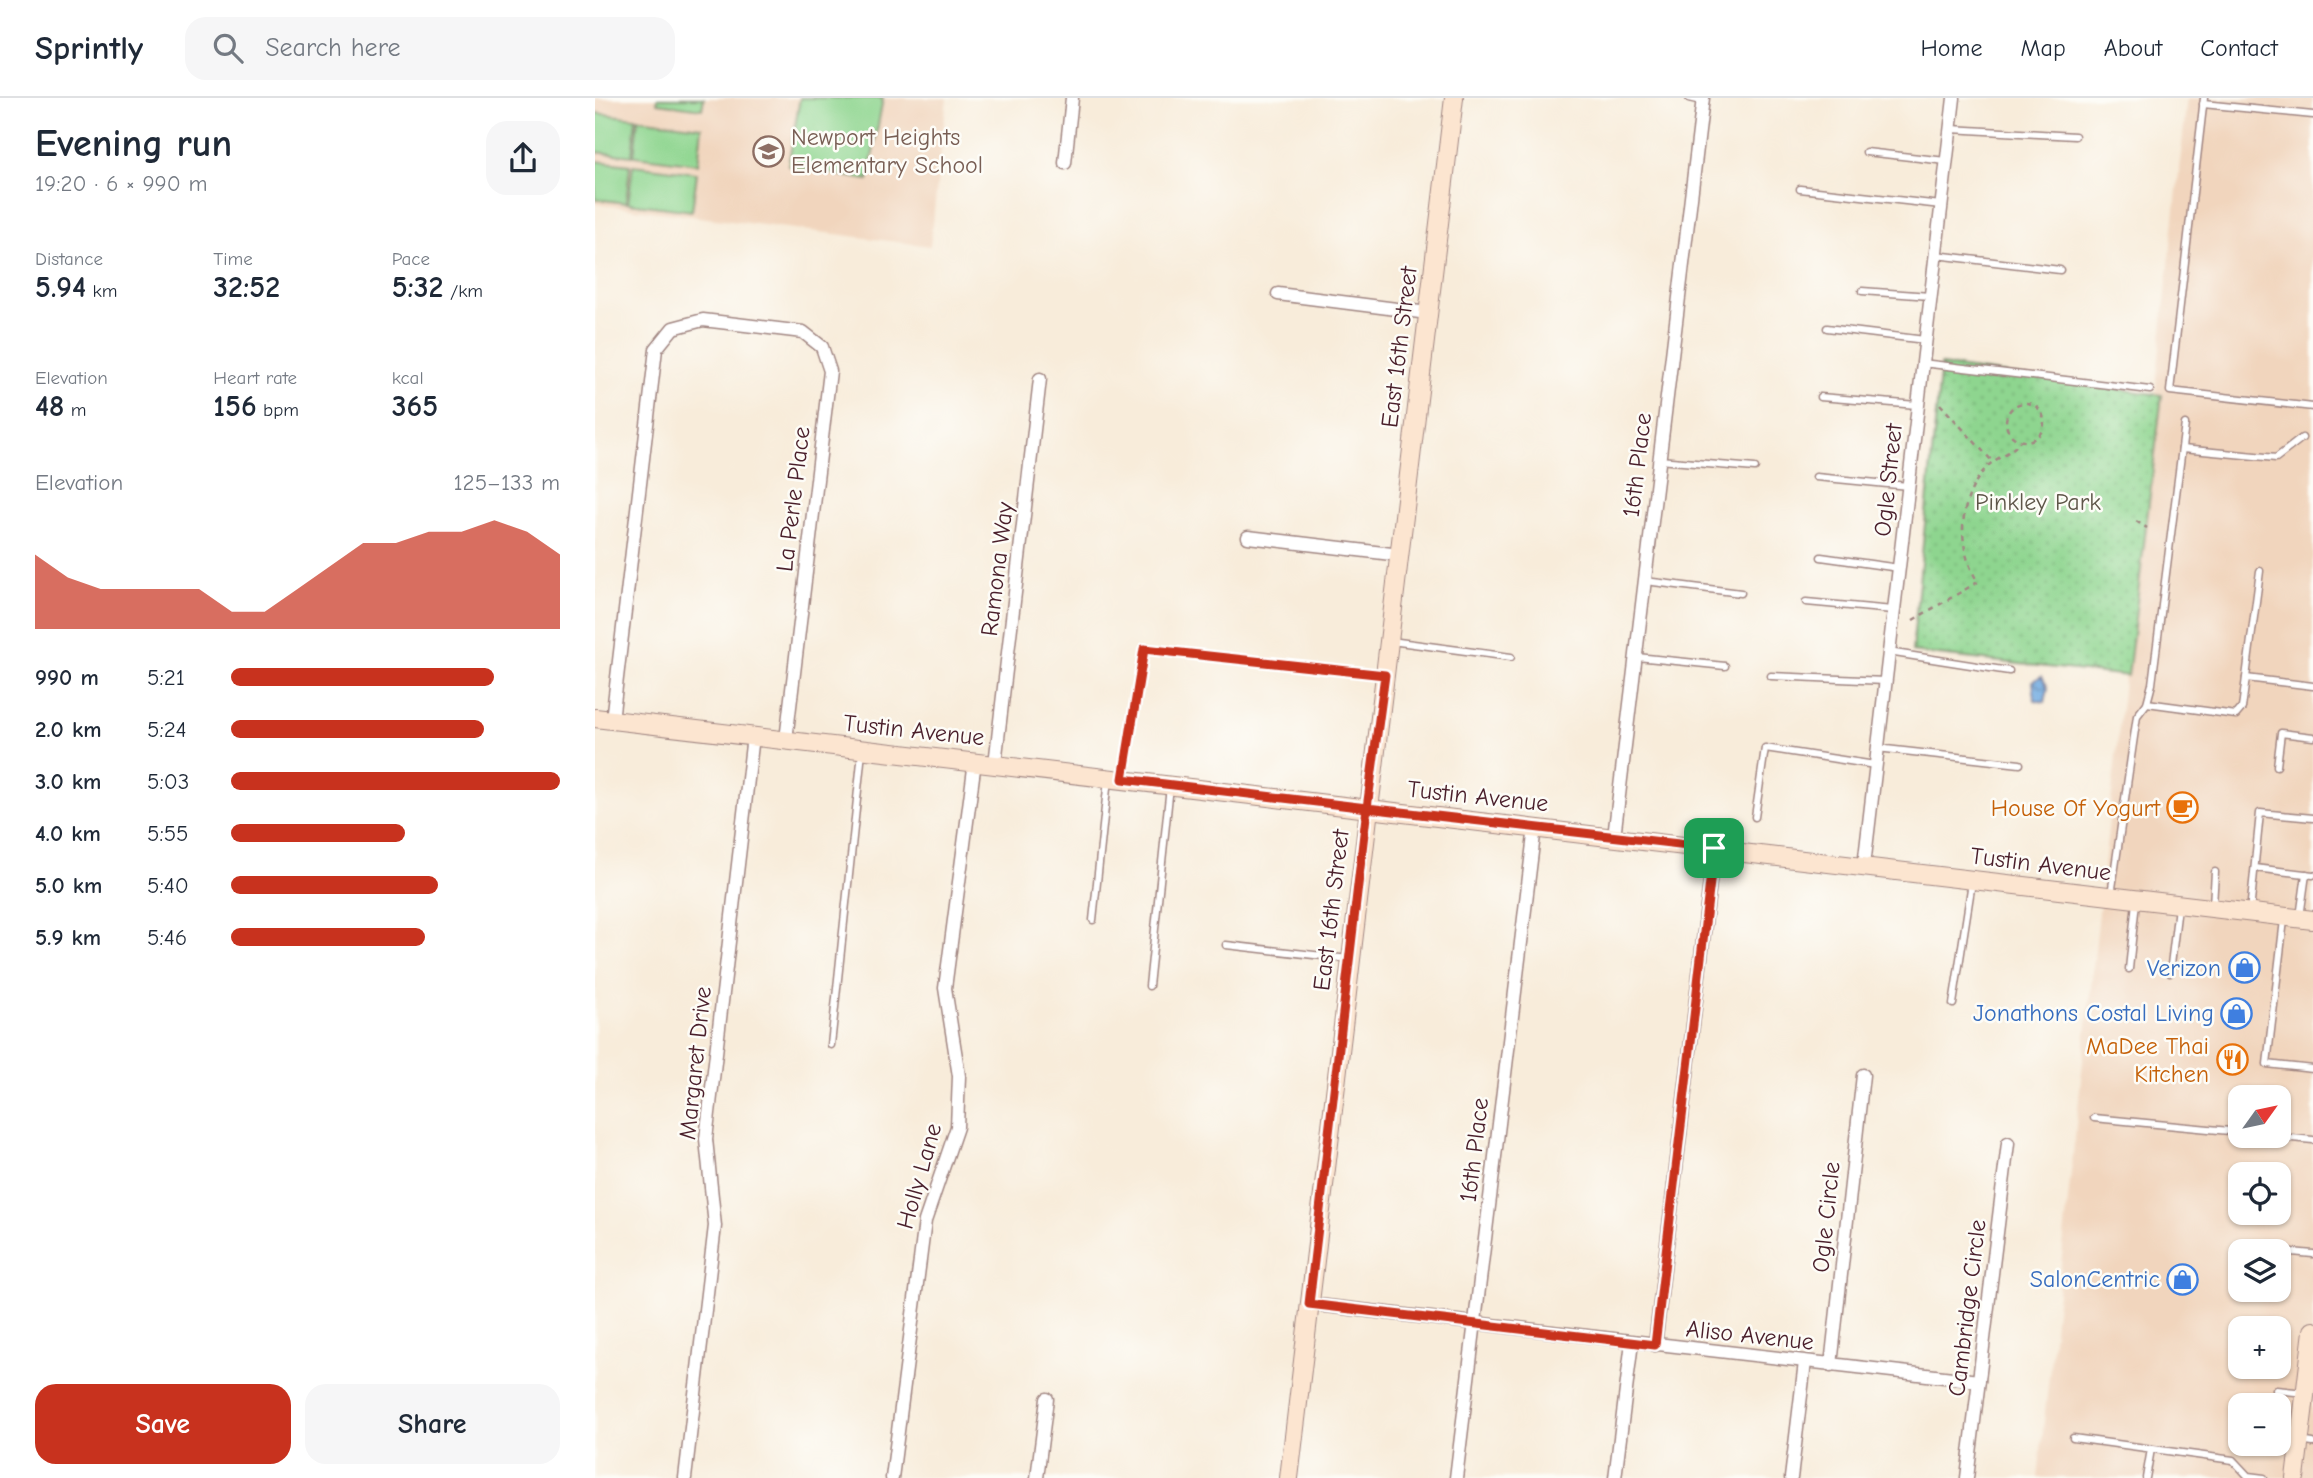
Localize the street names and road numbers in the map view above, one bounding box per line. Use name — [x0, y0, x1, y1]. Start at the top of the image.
street label: East 16th Street — [1375, 264, 1423, 429]
street label: 16th Place — [1617, 411, 1657, 519]
street label: Ogle Street — [1868, 421, 1908, 538]
street label: La Perle Place — [770, 425, 816, 573]
street label: Ramona Way — [975, 500, 1019, 638]
street label: Tustin Avenue — [842, 709, 986, 751]
street label: Tustin Avenue — [1406, 775, 1550, 817]
street label: East 16th Street — [1307, 827, 1355, 992]
street label: Tustin Avenue — [1969, 841, 2113, 887]
street label: Margaret Drive — [673, 985, 717, 1141]
street label: 16th Place — [1454, 1096, 1494, 1204]
street label: Holly Lane — [891, 1120, 947, 1232]
street label: Ogle Circle — [1806, 1160, 1846, 1274]
street label: Cambridge Circle — [1942, 1218, 1992, 1398]
street label: Aliso Avenue — [1685, 1314, 1815, 1356]

